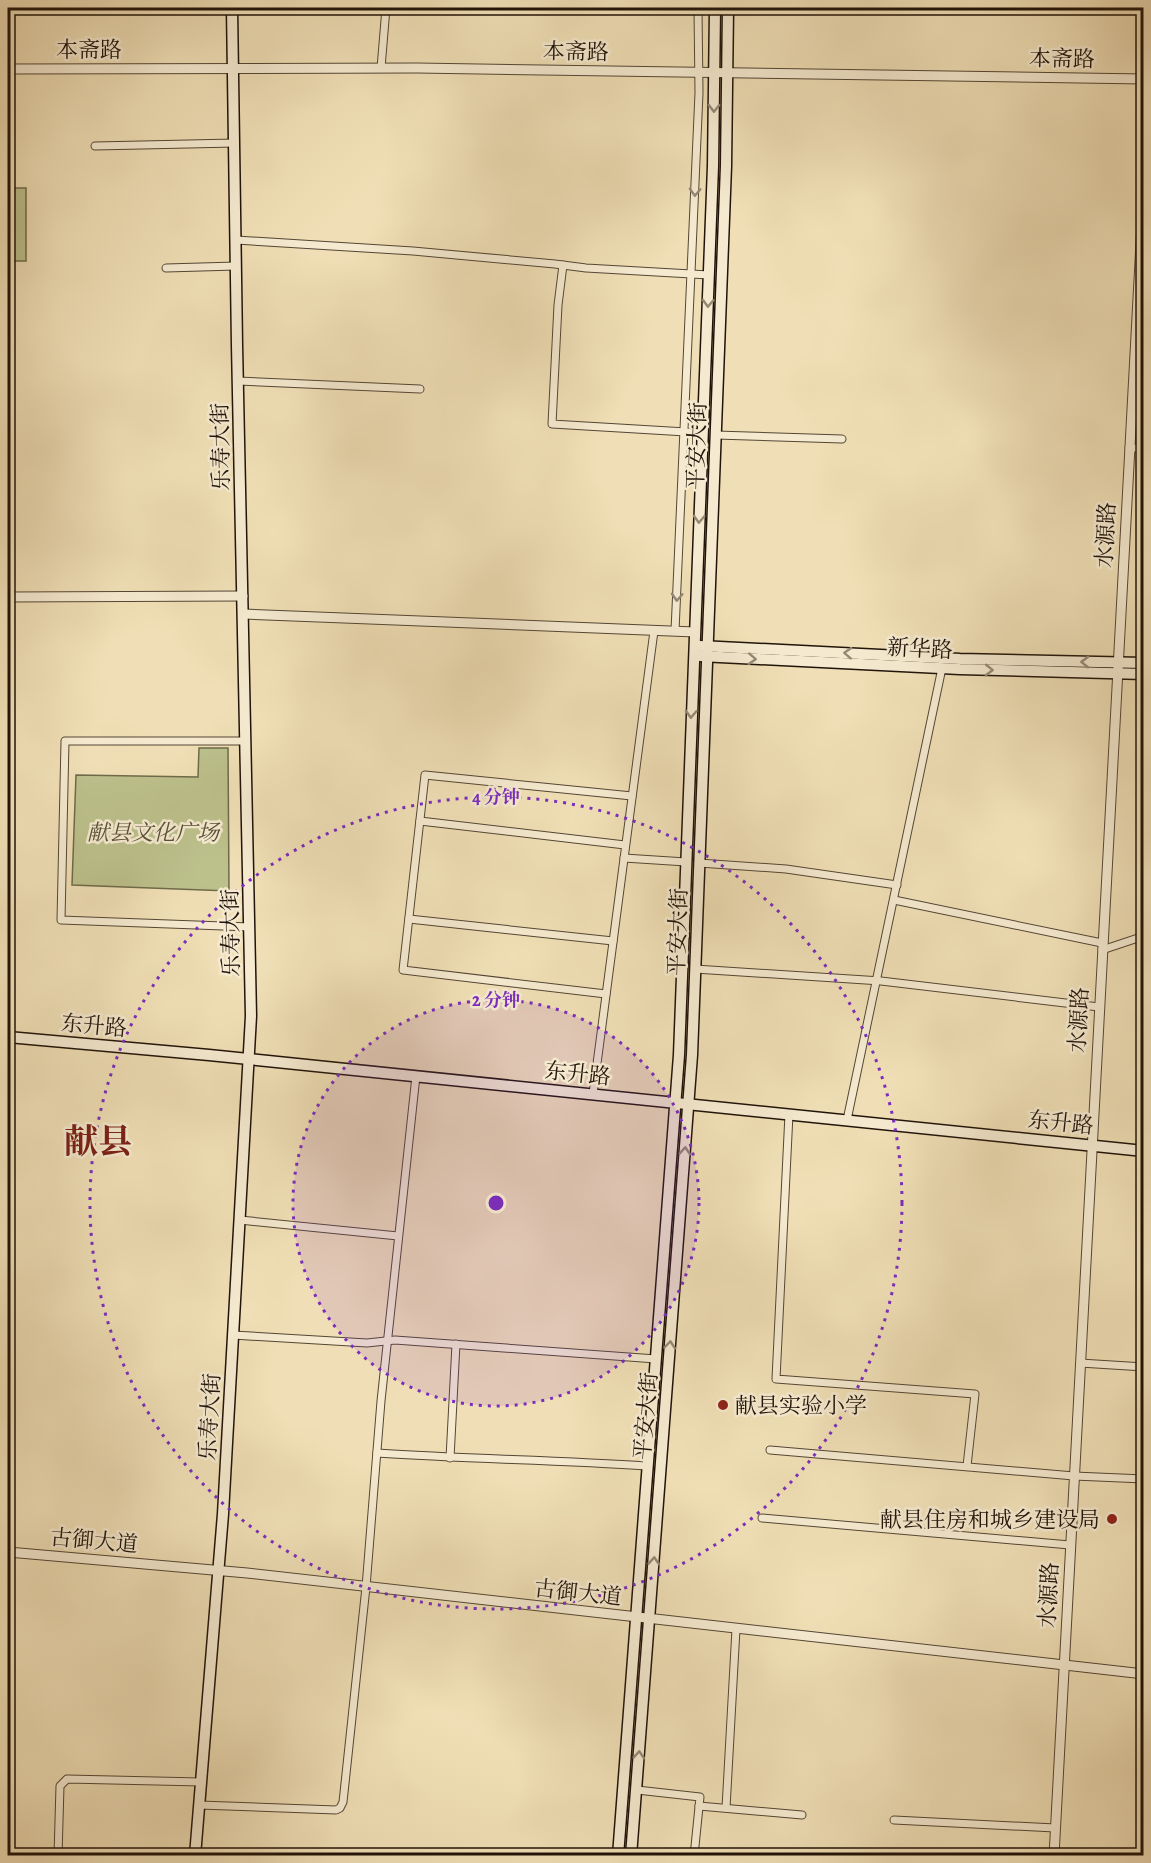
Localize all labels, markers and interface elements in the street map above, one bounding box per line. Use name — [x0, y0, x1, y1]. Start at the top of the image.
street label: 本斋路 — [56, 35, 122, 65]
street label: 本斋路 — [543, 36, 609, 68]
street label: 本斋路 — [1029, 43, 1095, 75]
one-way arrow — [708, 103, 720, 112]
one-way arrow — [688, 187, 701, 196]
one-way arrow — [701, 298, 714, 307]
street label: 平安大街 — [680, 402, 714, 491]
street label: 乐寿大街 — [205, 403, 237, 491]
street label: 水源路 — [1089, 501, 1123, 569]
one-way arrow — [693, 514, 706, 523]
one-way arrow — [671, 592, 683, 601]
street label: 新华路 — [886, 632, 954, 666]
one-way arrow — [844, 647, 853, 660]
one-way arrow — [748, 652, 757, 665]
one-way arrow — [1081, 656, 1090, 668]
one-way arrow — [984, 664, 993, 676]
one-way arrow — [685, 709, 698, 718]
text: 4 分钟 — [472, 785, 520, 809]
park label: 献县文化广场 — [87, 818, 221, 848]
street label: 平安大街 — [661, 888, 695, 977]
street label: 乐寿大街 — [215, 889, 247, 977]
street label: 水源路 — [1062, 986, 1096, 1054]
text: 2 分钟 — [472, 988, 520, 1012]
street label: 东升路 — [60, 1008, 128, 1044]
street label: 东升路 — [544, 1056, 612, 1092]
street label: 东升路 — [1027, 1105, 1095, 1141]
district label: 献县 — [64, 1118, 132, 1165]
one-way arrow — [678, 1147, 691, 1156]
centre of rings — [486, 1193, 506, 1213]
one-way arrow — [663, 1341, 676, 1350]
street label: 平安大街 — [627, 1371, 665, 1461]
street label: 乐寿大街 — [193, 1372, 227, 1462]
place label: 献县实验小学 — [735, 1391, 867, 1421]
marker: 献县实验小学 — [716, 1398, 730, 1412]
place label: 献县住房和城乡建设局 — [880, 1505, 1100, 1535]
marker: 献县住房和城乡建设局 — [1105, 1512, 1119, 1526]
street label: 古御大道 — [49, 1522, 139, 1560]
one-way arrow — [647, 1556, 660, 1565]
street label: 水源路 — [1032, 1561, 1066, 1629]
street label: 古御大道 — [533, 1573, 623, 1613]
one-way arrow — [632, 1751, 645, 1760]

